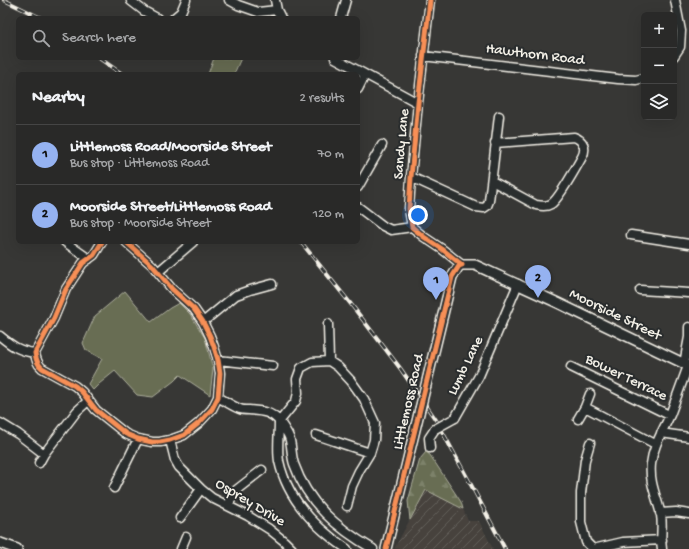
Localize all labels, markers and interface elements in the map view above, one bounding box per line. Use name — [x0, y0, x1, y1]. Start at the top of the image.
map controls — [641, 12, 677, 120]
button: + — [641, 12, 677, 48]
search box — [16, 16, 360, 60]
icon: search — [30, 27, 52, 49]
text: Search here — [62, 29, 136, 47]
street label: Hawthorn Road — [485, 40, 587, 70]
button: − — [641, 48, 677, 84]
button: layers — [641, 84, 677, 120]
text: Nearby — [32, 88, 85, 108]
text: 2 results — [299, 91, 344, 106]
street label: Sandy Lane — [390, 108, 414, 180]
text: Littlemoss Road/Moorside Street — [70, 138, 272, 156]
text: 1 — [42, 147, 48, 162]
text: 70 m — [318, 147, 344, 162]
text: Bus stop · Littlemoss Road — [70, 156, 209, 171]
text: Moorside Street/Littlemoss Road — [70, 198, 272, 216]
your location — [408, 205, 428, 225]
text: 2 — [42, 207, 48, 222]
text: 120 m — [313, 207, 344, 222]
text: Bus stop · Moorside Street — [70, 216, 211, 231]
pin: 2 — [525, 265, 551, 298]
pin: 1 — [423, 267, 449, 300]
street label: Moorside Street — [566, 285, 666, 346]
street label: Lumb Lane — [444, 333, 488, 398]
street label: Bower Terrace — [581, 350, 670, 406]
street label: Littlemoss Road — [389, 351, 429, 452]
street label: Osprey Drive — [212, 475, 289, 531]

